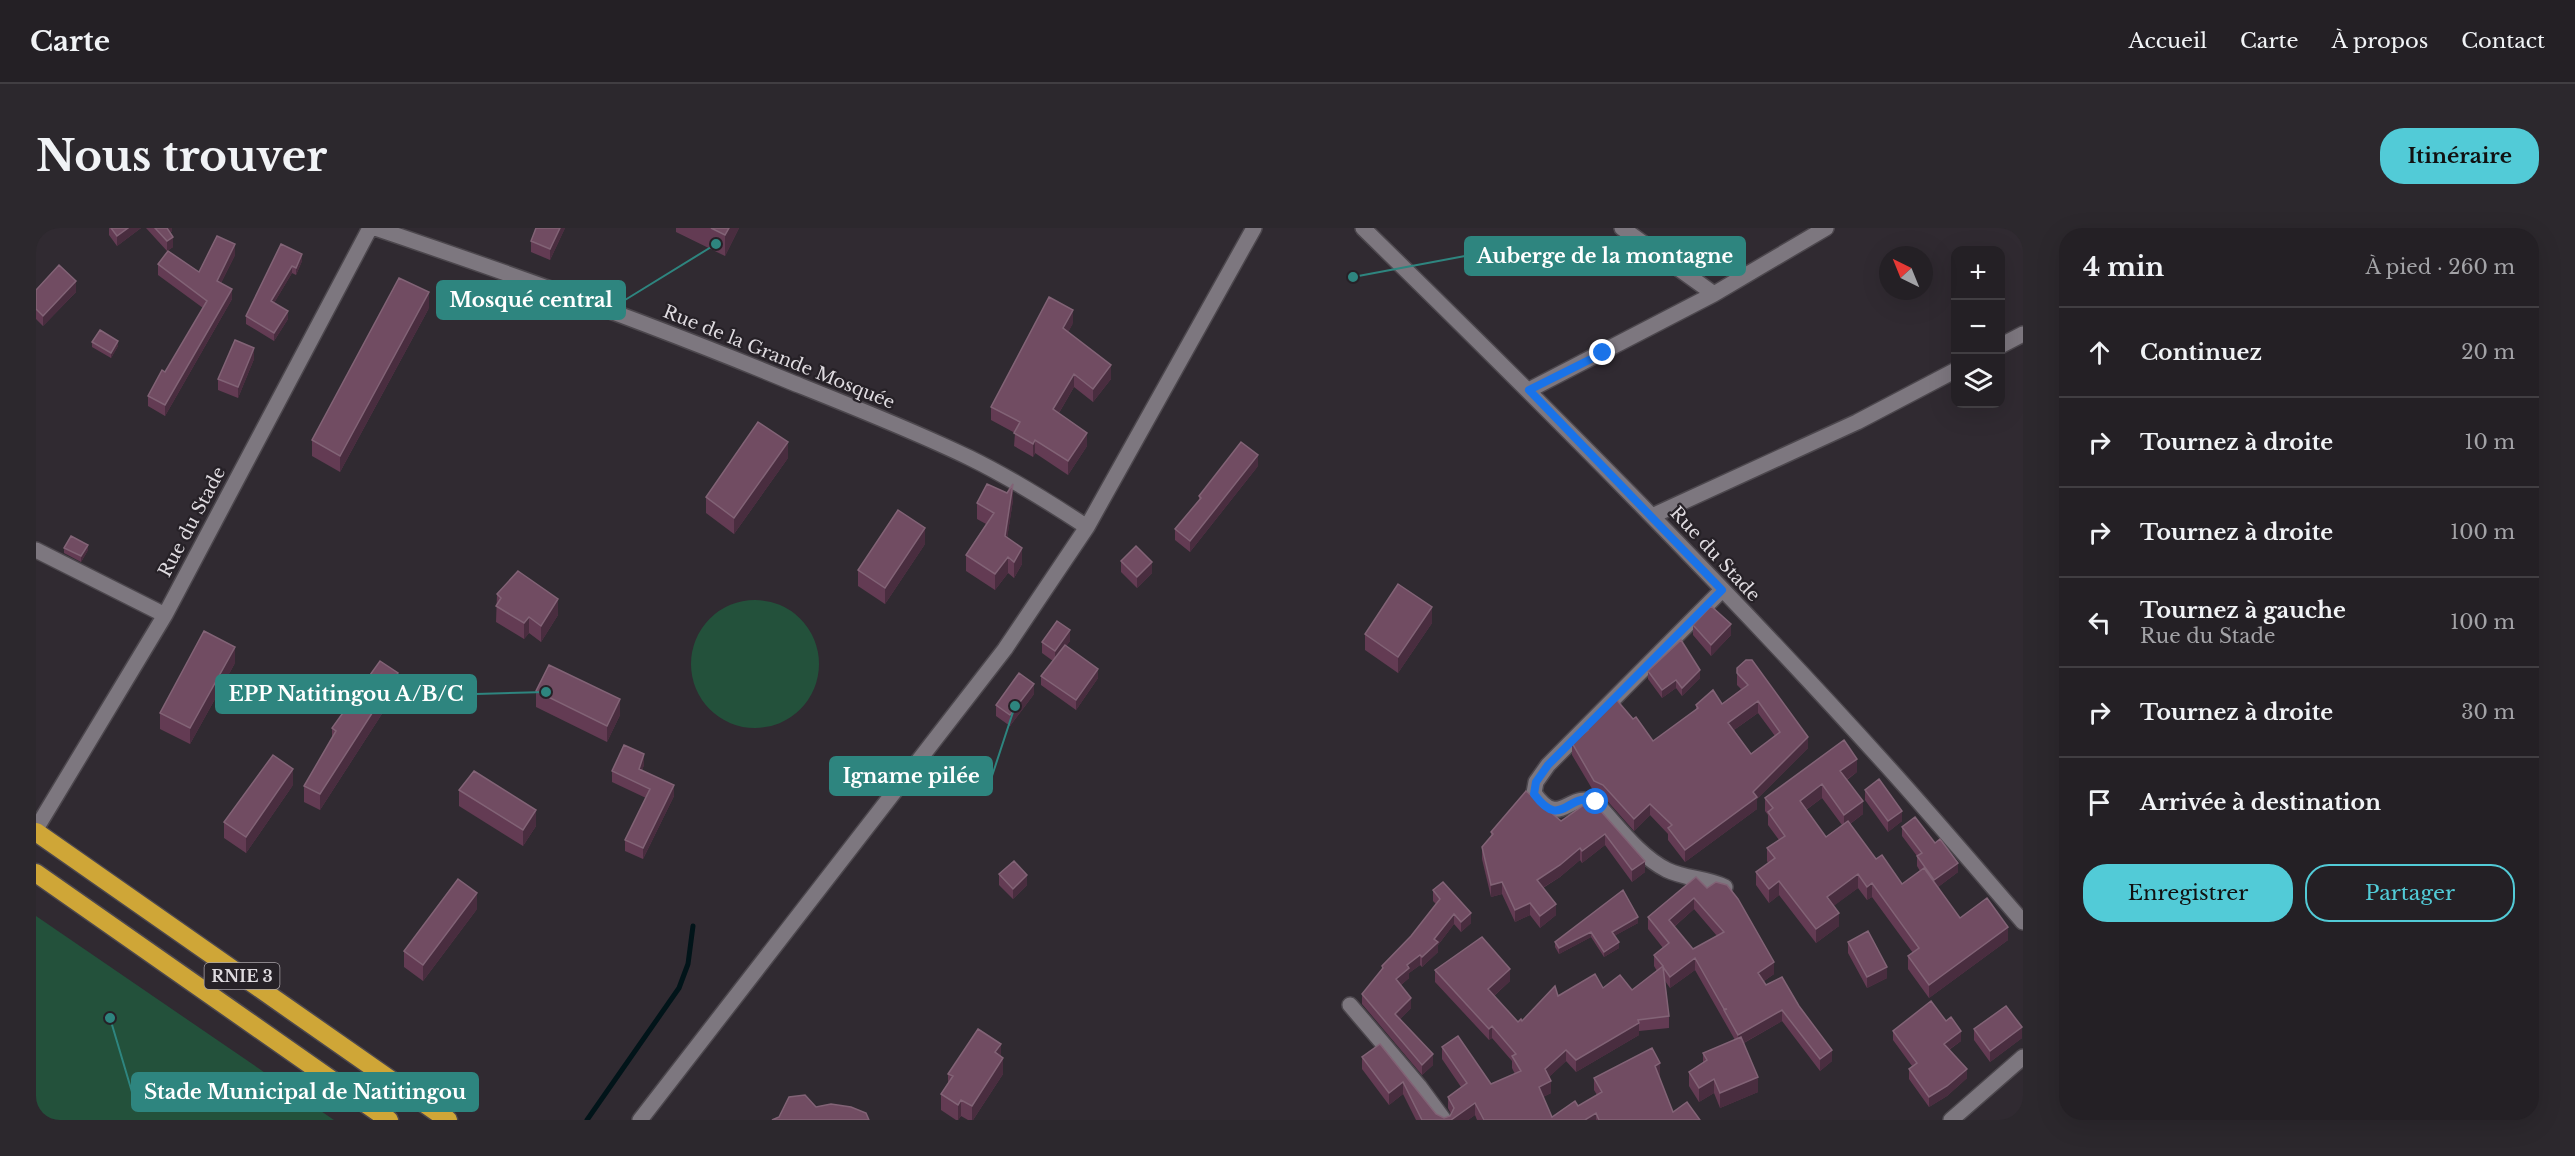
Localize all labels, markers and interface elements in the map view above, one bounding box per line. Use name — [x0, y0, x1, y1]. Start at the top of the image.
text: Carte — [30, 24, 110, 59]
text: Accueil — [2129, 28, 2207, 54]
text: Carte — [2240, 28, 2299, 54]
text: À propos — [2332, 28, 2428, 54]
text: Contact — [2461, 28, 2545, 54]
button: Itinéraire — [2380, 128, 2539, 184]
text: Nous trouver — [36, 130, 327, 182]
callout: Auberge de la montagne — [1465, 237, 1745, 275]
text: Auberge de la montagne — [1476, 244, 1733, 268]
north arrow — [1879, 246, 1933, 300]
map controls — [1951, 246, 2005, 408]
button: + — [1951, 246, 2005, 300]
text: 4 min — [2083, 251, 2164, 283]
text: À pied · 260 m — [2365, 255, 2515, 279]
callout: Mosqué central — [437, 281, 625, 319]
text: Mosqué central — [449, 288, 613, 312]
street label: Rue de la Grande Mosquée — [660, 300, 898, 414]
button: − — [1951, 300, 2005, 354]
icon: ahead — [2083, 336, 2116, 369]
route end — [1589, 339, 1615, 365]
text: Continuez — [2140, 339, 2262, 366]
text: 20 m — [2461, 340, 2515, 364]
button: layers — [1951, 354, 2005, 408]
icon: right — [2083, 426, 2116, 459]
text: Tournez à droite — [2140, 429, 2333, 456]
text: 10 m — [2465, 430, 2515, 454]
street label: Rue du Stade — [154, 463, 230, 581]
street label: Rue du Stade — [1665, 502, 1765, 606]
icon: right — [2083, 516, 2116, 549]
text: Tournez à droite — [2140, 519, 2333, 546]
text: 100 m — [2450, 520, 2515, 544]
text: Tournez à gauche — [2140, 597, 2346, 624]
icon: left — [2083, 606, 2116, 639]
text: 100 m — [2450, 610, 2515, 634]
text: Rue du Stade — [2140, 624, 2275, 648]
callout: EPP Natitingou A/B/C — [216, 675, 476, 713]
text: EPP Natitingou A/B/C — [228, 682, 464, 706]
icon: right — [2083, 696, 2116, 729]
text: Tournez à droite — [2140, 699, 2333, 726]
text: 30 m — [2461, 700, 2515, 724]
callout: Igname pilée — [830, 757, 992, 795]
text: Igname pilée — [842, 764, 980, 788]
icon: arrive — [2083, 786, 2116, 819]
route start — [1582, 788, 1608, 814]
text: Arrivée à destination — [2140, 789, 2381, 816]
button: Enregistrer — [2083, 864, 2293, 922]
button: Partager — [2305, 864, 2515, 922]
road number: RNIE 3 — [204, 963, 280, 989]
callout: Stade Municipal de Natitingou — [132, 1073, 478, 1111]
text: Stade Municipal de Natitingou — [144, 1080, 466, 1104]

